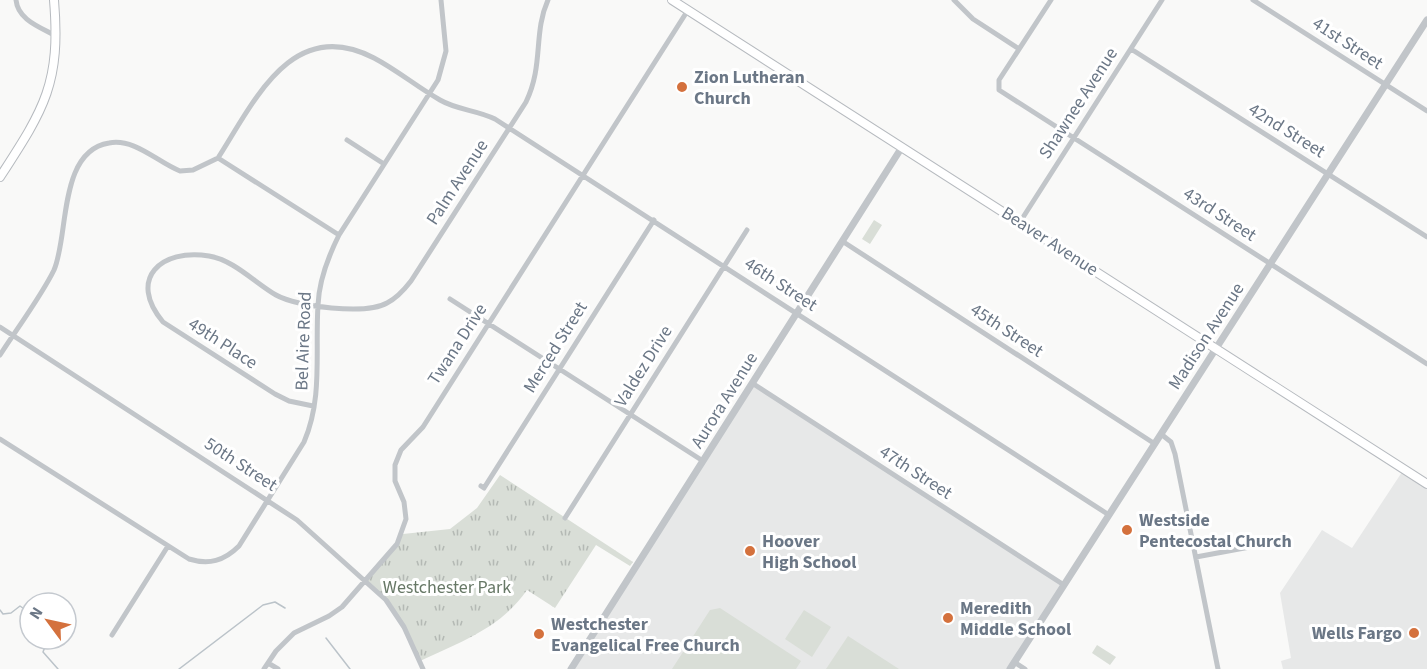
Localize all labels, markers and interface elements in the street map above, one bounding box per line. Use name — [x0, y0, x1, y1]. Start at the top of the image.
street label: 41st Street — [1307, 11, 1388, 76]
street label: Shawnee Avenue — [1033, 43, 1124, 164]
place label: Zion Lutheran Church — [694, 65, 805, 111]
marker: Zion Lutheran Church — [675, 80, 689, 94]
street label: 42nd Street — [1243, 97, 1330, 164]
street label: Palm Avenue — [420, 135, 494, 230]
street label: 43rd Street — [1178, 181, 1261, 247]
street label: Beaver Avenue — [996, 201, 1103, 282]
street label: 46th Street — [739, 251, 822, 317]
street label: Madison Avenue — [1162, 278, 1250, 395]
street label: Bel Aire Road — [289, 291, 318, 391]
street label: Merced Street — [517, 297, 593, 398]
street label: 45th Street — [965, 297, 1048, 363]
street label: Twana Drive — [422, 299, 493, 390]
street label: 49th Place — [183, 312, 262, 375]
street label: Valdez Drive — [609, 321, 678, 412]
street label: Aurora Avenue — [685, 347, 764, 453]
street label: 50th Street — [199, 431, 282, 497]
street label: 47th Street — [874, 439, 957, 505]
place label: Westside Pentecostal Church — [1139, 508, 1292, 554]
marker: Westside Pentecostal Church — [1120, 523, 1134, 537]
place label: Hoover High School — [762, 529, 856, 575]
marker: Hoover High School — [743, 544, 757, 558]
park label: Westchester Park — [383, 575, 511, 600]
north arrow — [18, 591, 78, 651]
place label: Meredith Middle School — [960, 596, 1071, 642]
text: N — [24, 603, 48, 624]
marker: Meredith Middle School — [941, 611, 955, 625]
place label: Westchester Evangelical Free Church — [551, 612, 740, 658]
place label: Wells Fargo — [1312, 621, 1402, 646]
marker: Wells Fargo — [1407, 626, 1421, 640]
marker: Westchester Evangelical Free Church — [532, 627, 546, 641]

